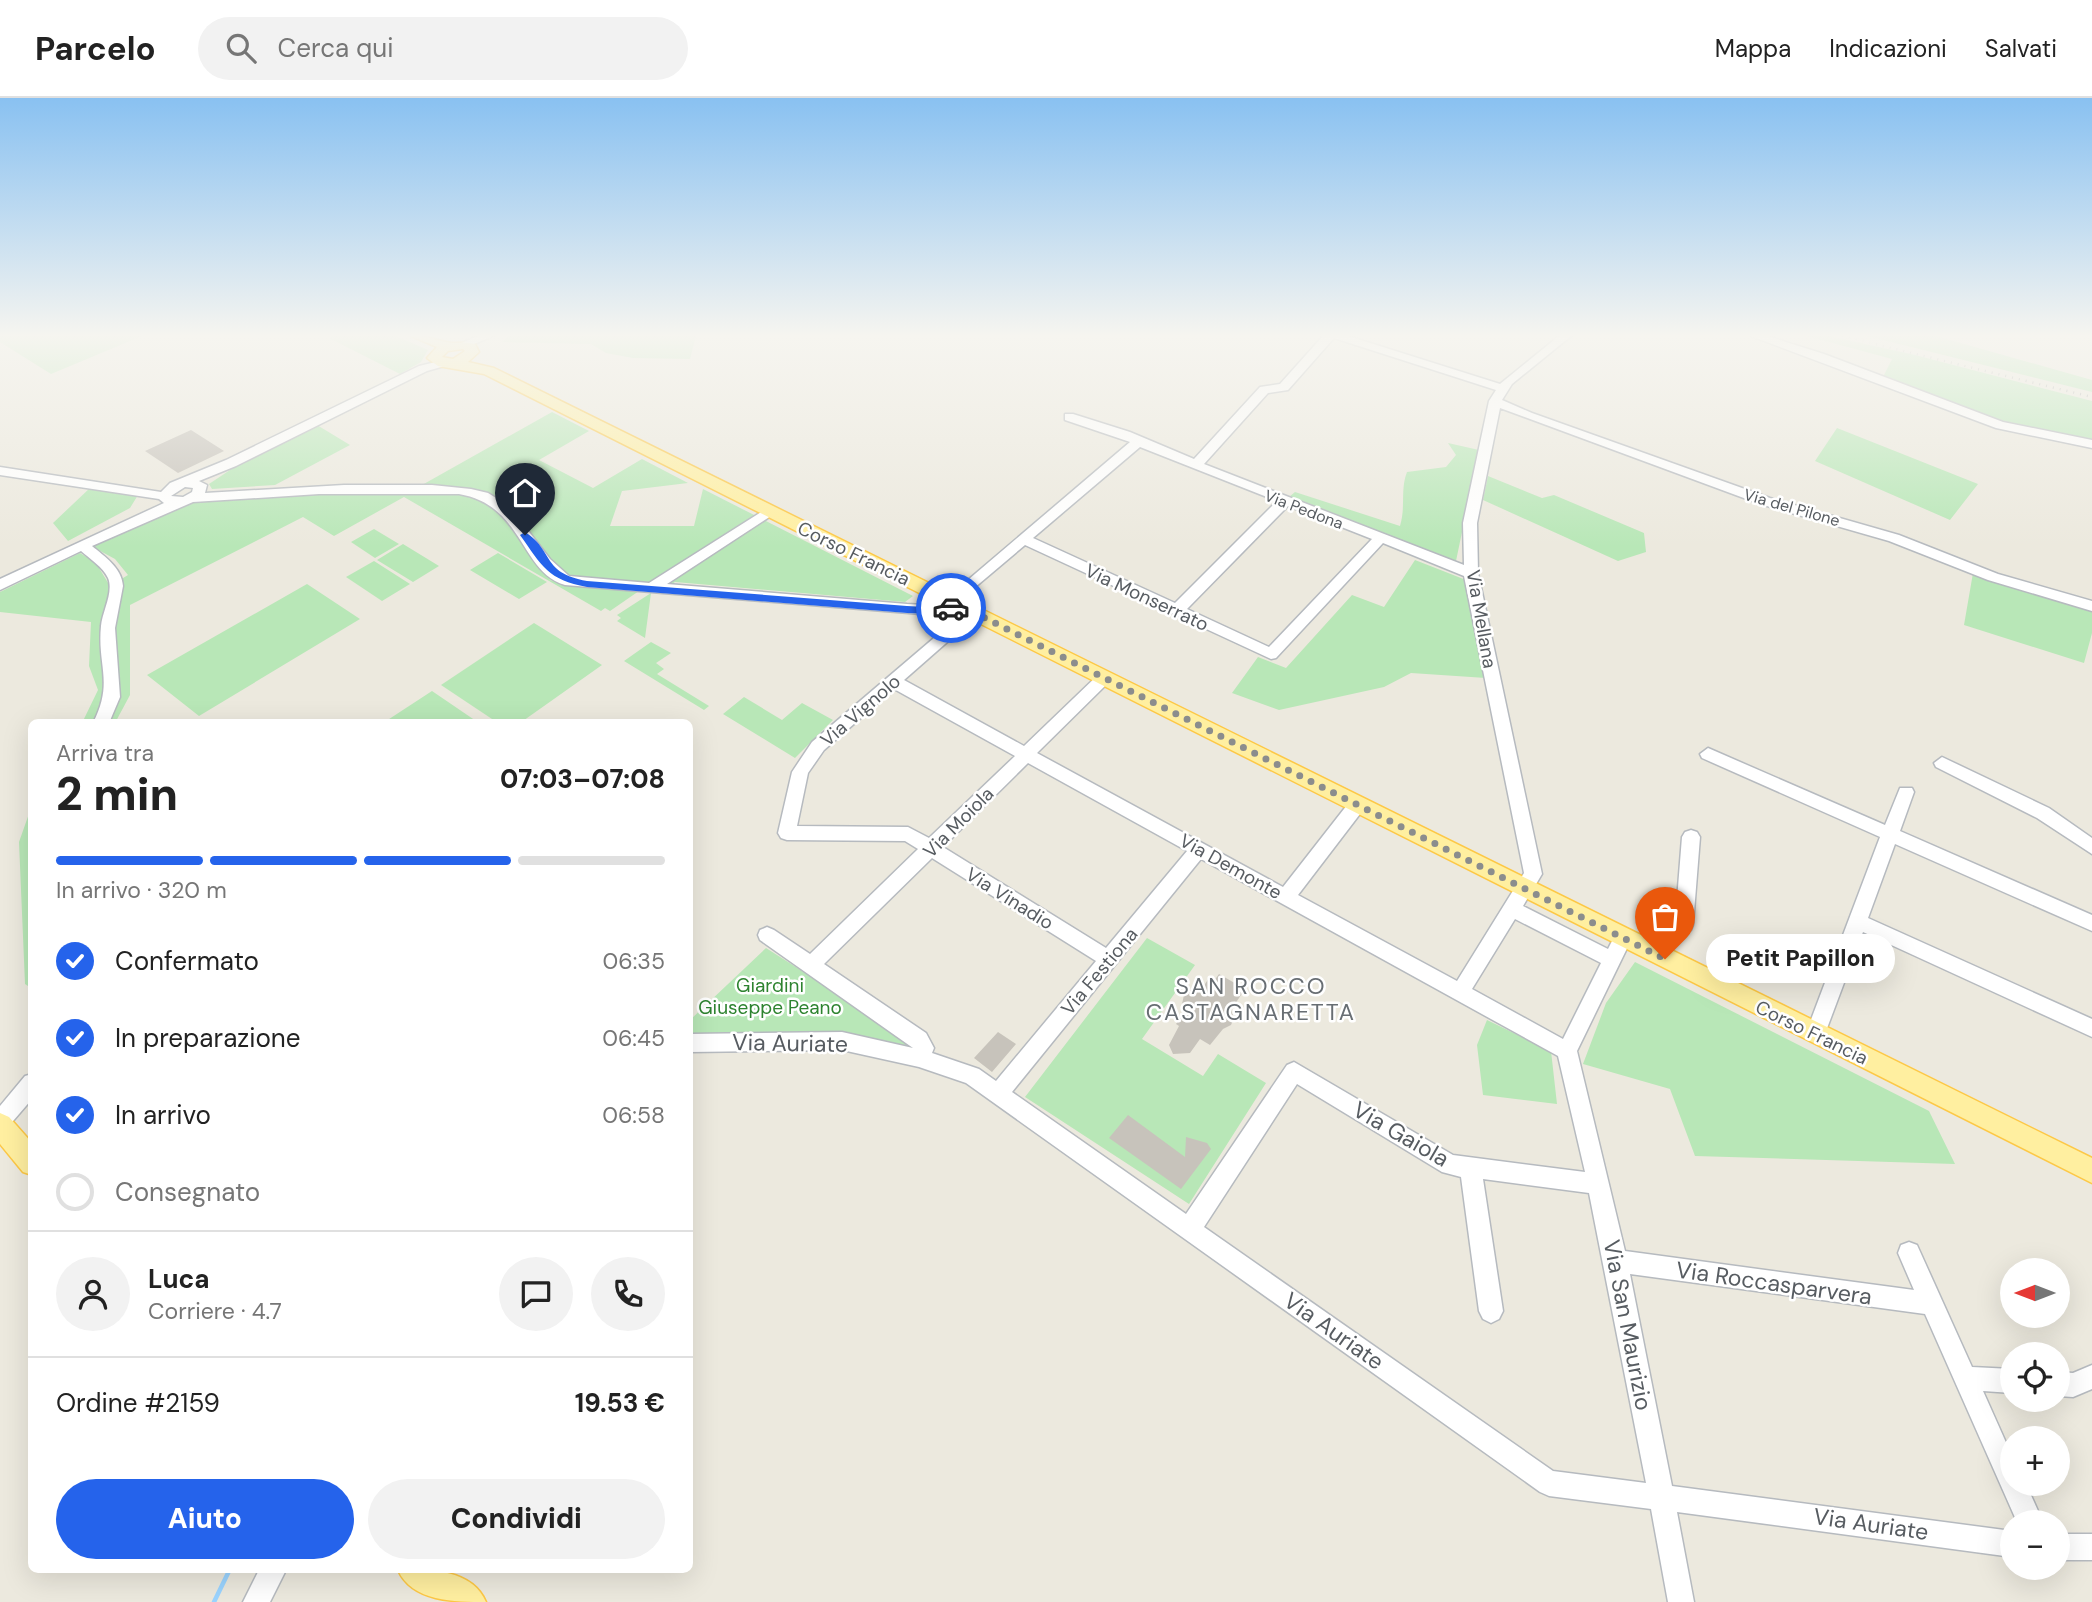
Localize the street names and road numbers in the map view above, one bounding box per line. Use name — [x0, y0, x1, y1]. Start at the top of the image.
street label: Via del Pilone — [1741, 484, 1842, 531]
street label: Via Pedona — [1261, 485, 1346, 534]
street label: Corso Francia — [793, 515, 914, 591]
street label: Via Monserrato — [1081, 558, 1213, 637]
street label: Via Mellana — [1461, 568, 1502, 670]
street label: Via Vignolo — [815, 669, 906, 752]
street label: Via Moiola — [918, 782, 999, 863]
street label: Via Demonte — [1175, 828, 1287, 905]
street label: Via Vinadio — [961, 862, 1058, 935]
street label: Via Festiona — [1055, 922, 1143, 1020]
street label: Corso Francia — [1751, 994, 1872, 1070]
street label: Via Auriate — [732, 1027, 848, 1059]
street label: Via Gaiola — [1347, 1094, 1455, 1174]
street label: Via San Maurizio — [1597, 1237, 1659, 1413]
street label: Via Roccasparvera — [1674, 1254, 1874, 1312]
street label: Via Auriate — [1278, 1286, 1390, 1376]
street label: Via Auriate — [1812, 1501, 1930, 1547]

